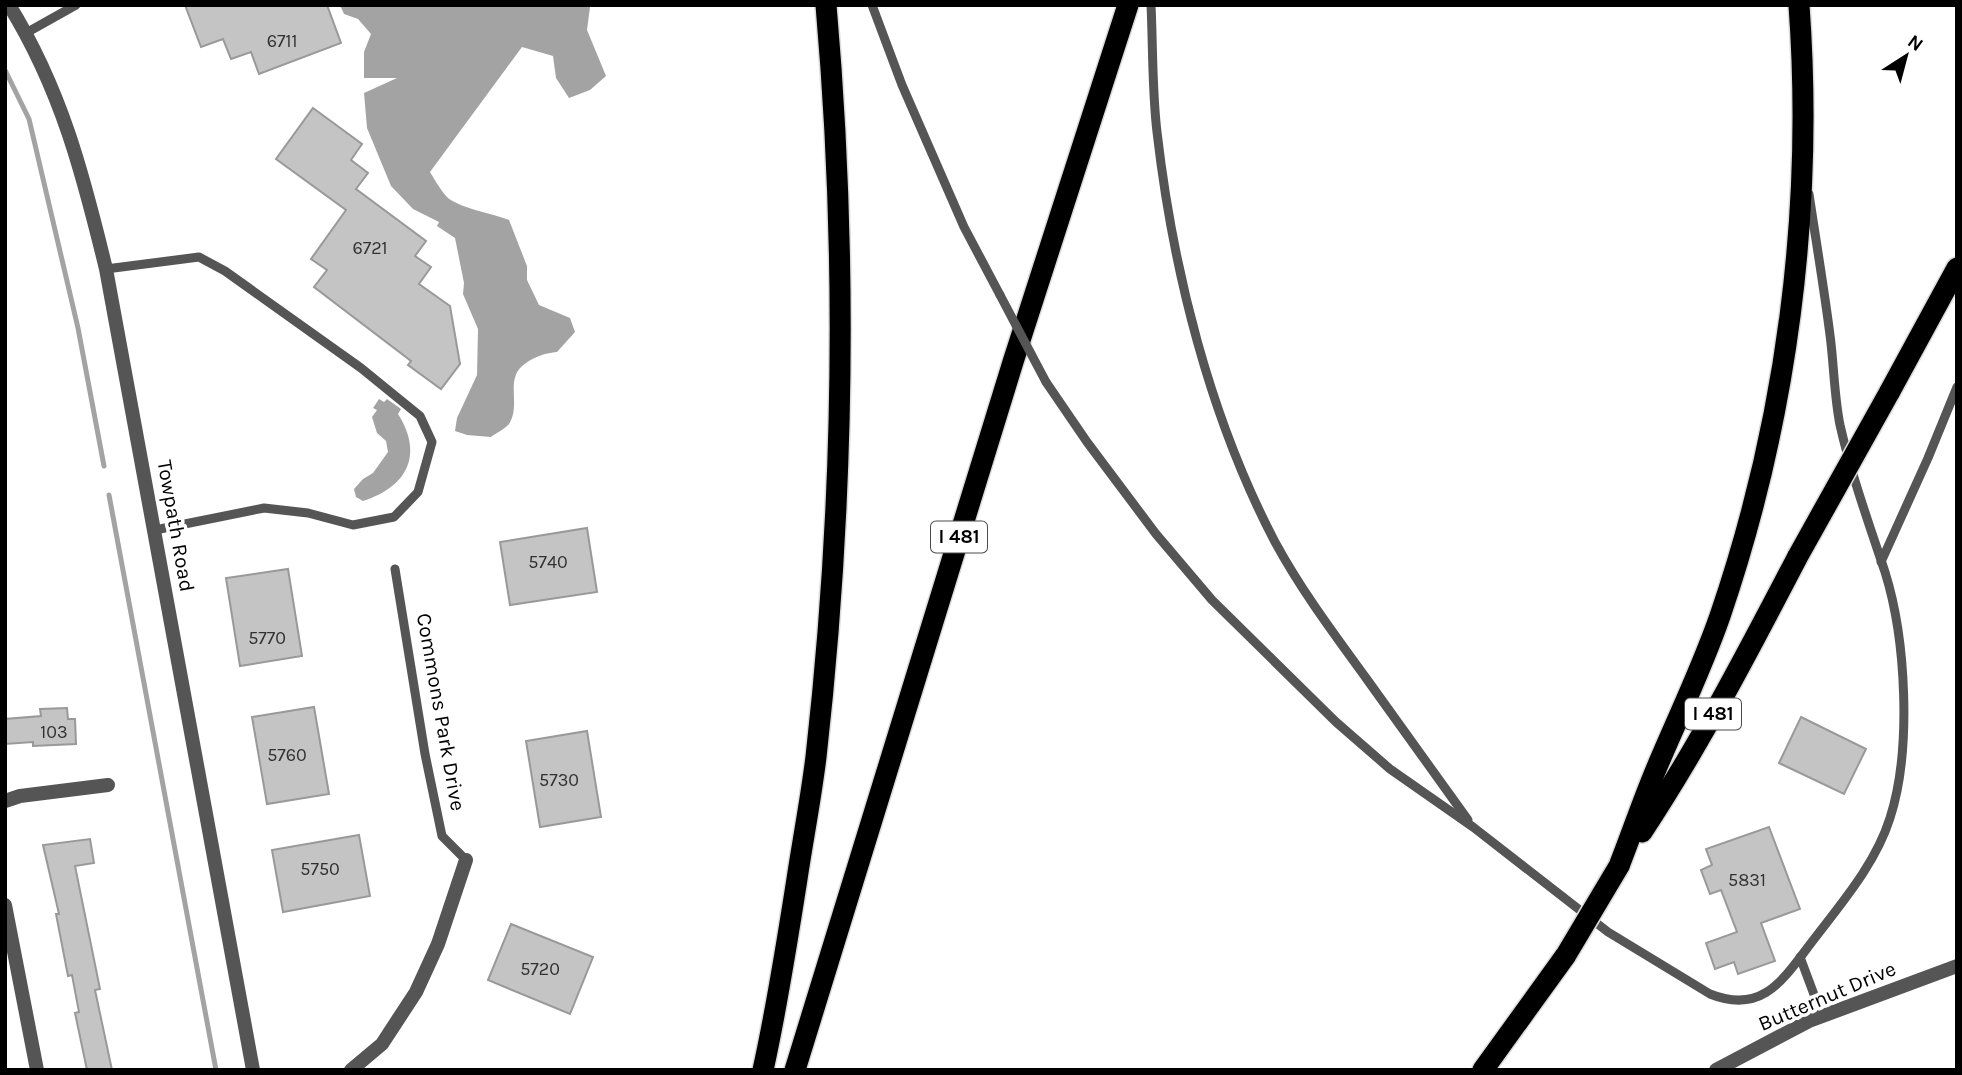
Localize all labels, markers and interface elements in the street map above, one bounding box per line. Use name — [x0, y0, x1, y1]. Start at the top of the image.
north arrow — [1871, 21, 1941, 91]
house number: 6711 — [267, 30, 297, 52]
text: N — [1903, 30, 1927, 56]
house number: 6721 — [352, 237, 388, 259]
street label: Towpath Road — [153, 458, 199, 594]
road number: I 481 — [931, 522, 987, 552]
house number: 5740 — [528, 551, 568, 573]
street label: Commons Park Drive — [412, 611, 470, 813]
house number: 5770 — [248, 627, 286, 649]
road number: I 481 — [1685, 698, 1741, 730]
house number: 103 — [40, 721, 68, 743]
house number: 5760 — [267, 744, 307, 766]
house number: 5730 — [539, 769, 579, 791]
house number: 5750 — [300, 858, 340, 880]
house number: 5831 — [1728, 869, 1766, 891]
street label: Butternut Drive — [1755, 956, 1899, 1036]
house number: 5720 — [520, 958, 560, 980]

